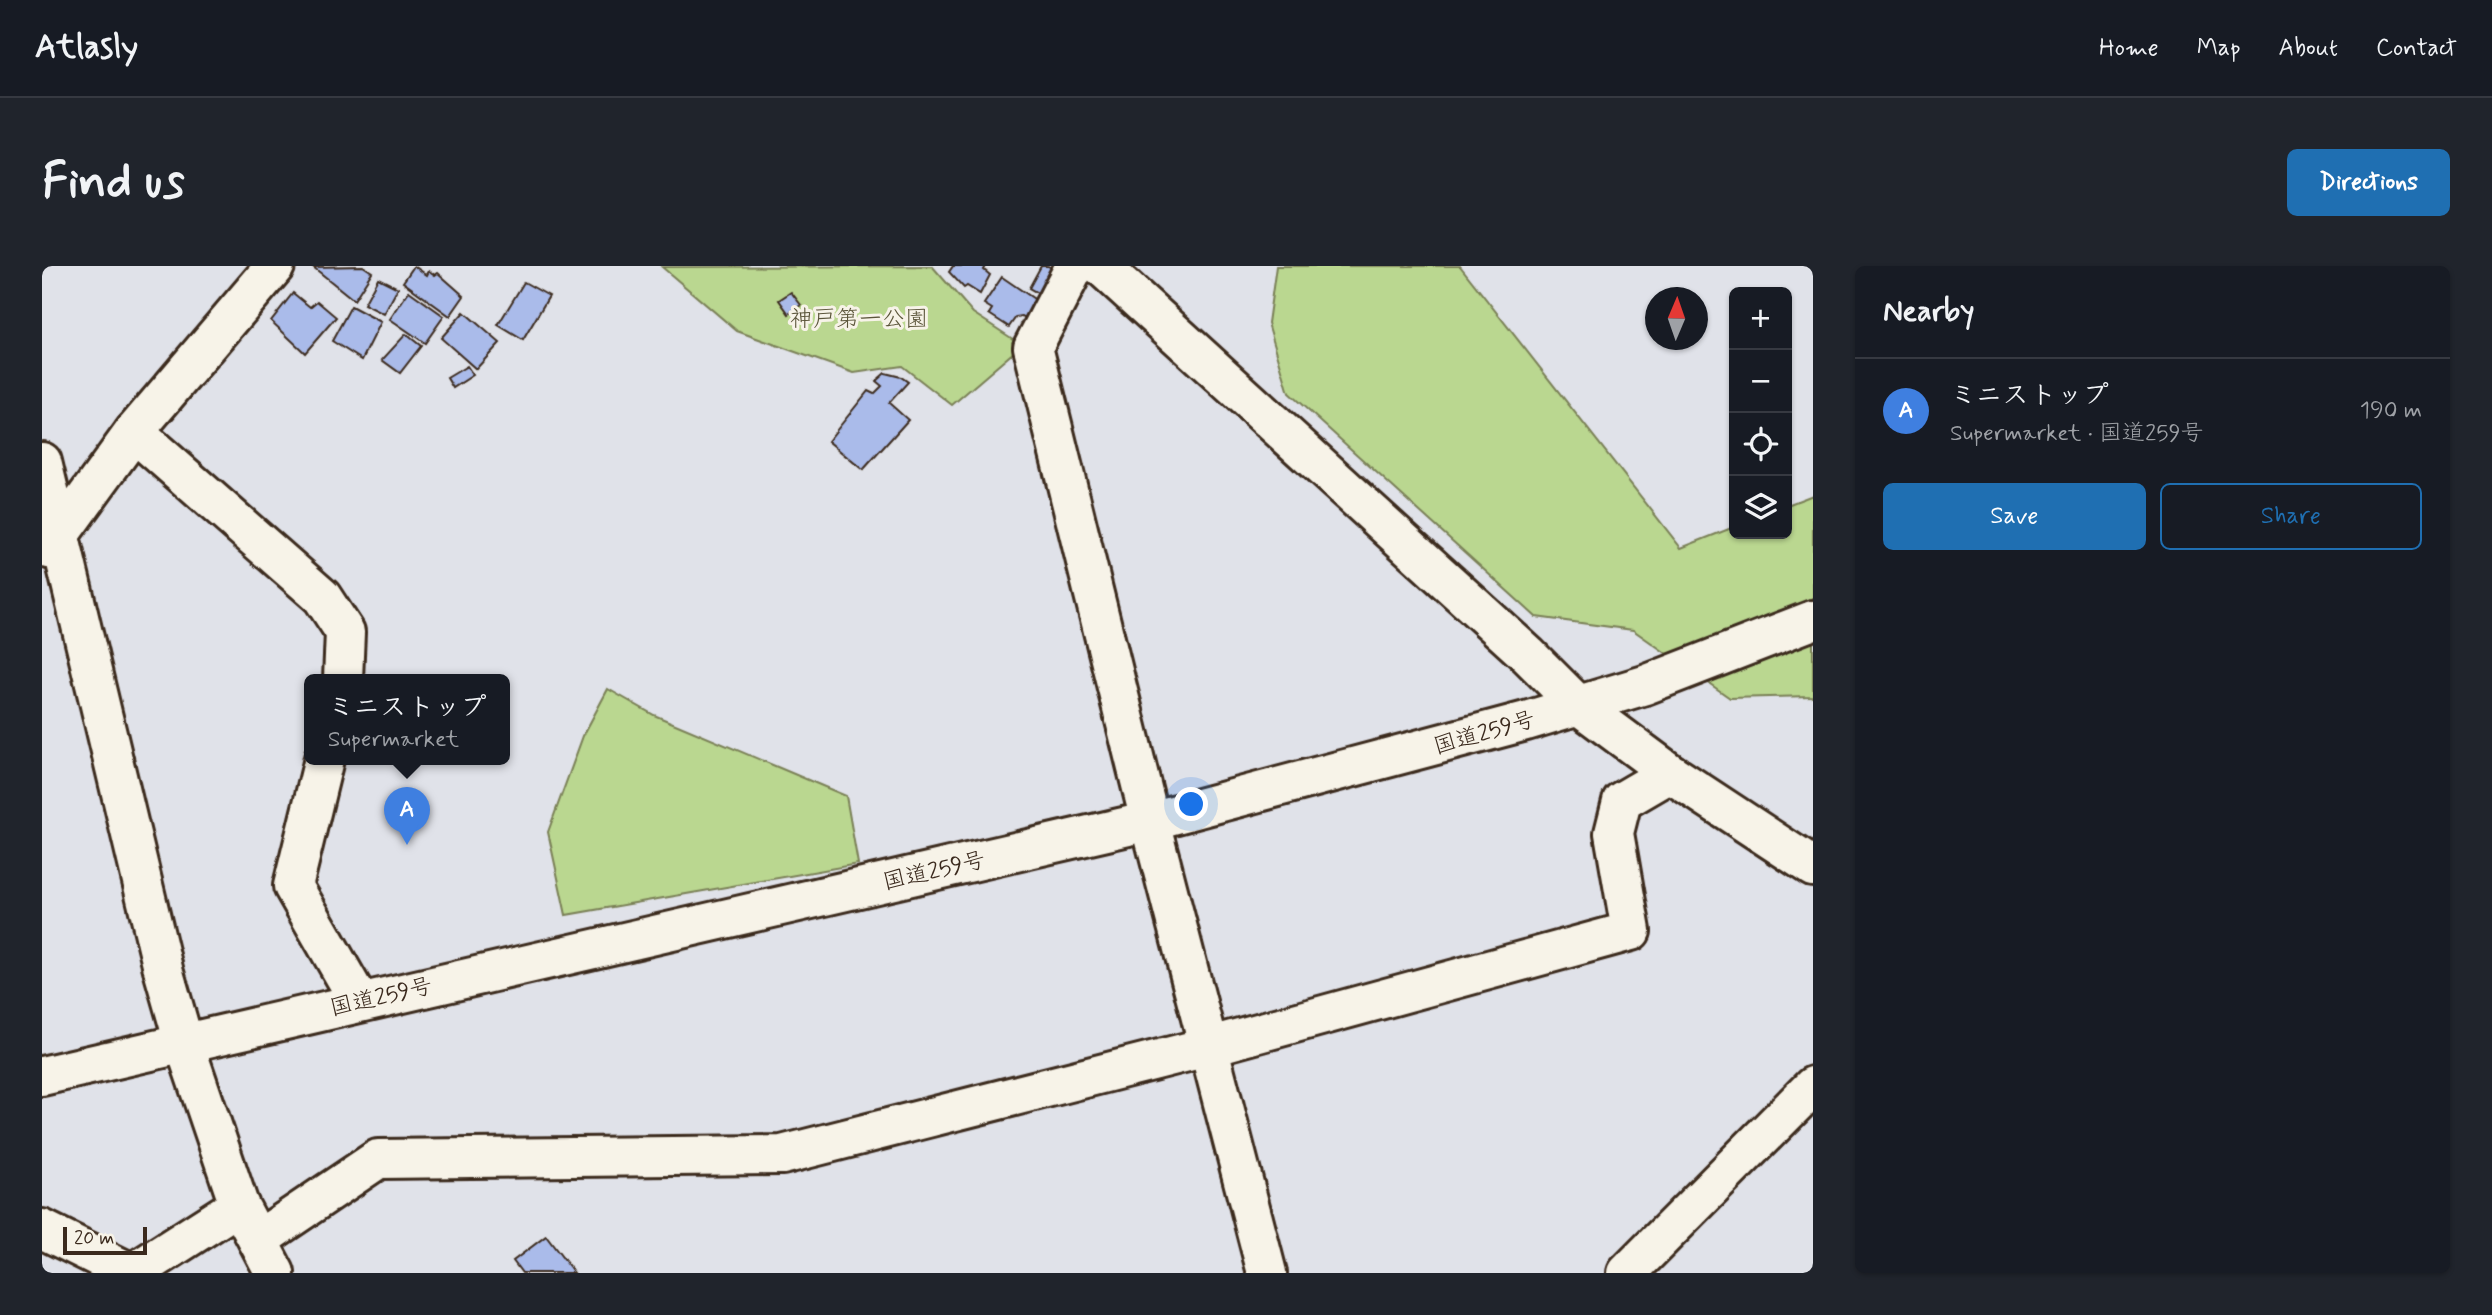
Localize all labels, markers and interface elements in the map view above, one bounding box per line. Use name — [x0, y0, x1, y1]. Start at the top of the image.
text: Atlasly — [35, 26, 138, 70]
text: Home — [2099, 33, 2159, 64]
text: Map — [2197, 33, 2241, 64]
text: About — [2279, 33, 2338, 64]
text: Contact — [2376, 33, 2457, 64]
button: Directions — [2287, 149, 2450, 216]
text: Find us — [42, 150, 185, 215]
north arrow — [1645, 287, 1708, 350]
map controls — [1729, 287, 1792, 539]
button: + — [1729, 287, 1792, 350]
text: Nearby — [1883, 292, 1974, 331]
park label: 神戸第一公園 — [790, 305, 928, 335]
button: − — [1729, 350, 1792, 413]
text: ミニストップ — [1950, 379, 2109, 413]
text: A — [1898, 396, 1914, 426]
text: 190 m — [2360, 396, 2422, 426]
button: locate — [1729, 413, 1792, 476]
text: Supermarket · 国道259号 — [1950, 419, 2204, 449]
button: layers — [1729, 476, 1792, 539]
button: Save — [1883, 483, 2146, 550]
button: Share — [2160, 483, 2422, 550]
popup — [304, 674, 510, 765]
text: ミニストップ — [328, 691, 486, 725]
street label: 国道259号 — [1430, 705, 1539, 763]
text: Supermarket — [328, 725, 459, 755]
pin: A — [384, 787, 430, 845]
your location — [1174, 787, 1208, 821]
street label: 国道259号 — [880, 846, 989, 898]
street label: 国道259号 — [327, 972, 436, 1024]
scale bar — [63, 1224, 147, 1256]
text: 20 m — [74, 1226, 114, 1251]

